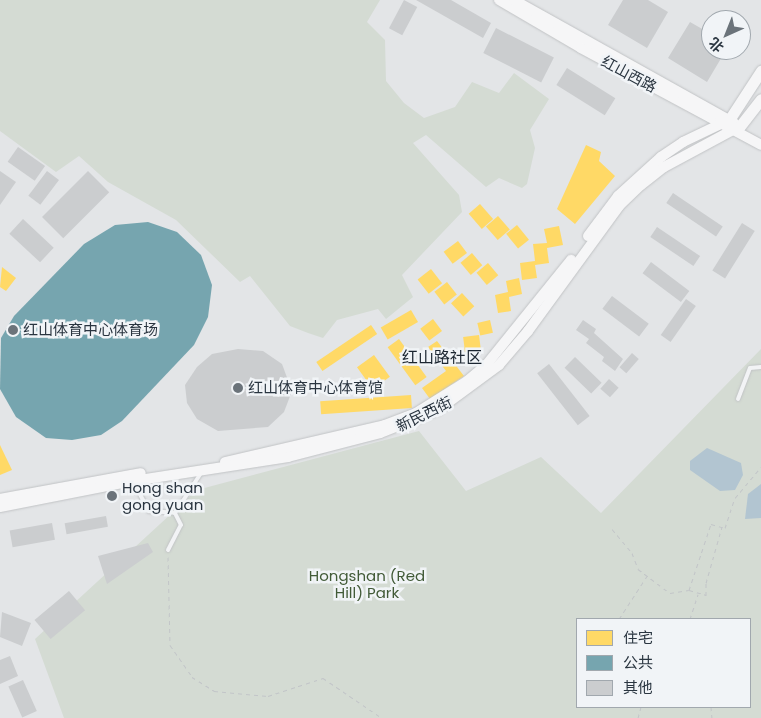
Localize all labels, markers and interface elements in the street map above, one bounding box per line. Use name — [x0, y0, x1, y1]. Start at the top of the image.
north arrow — [701, 10, 751, 60]
text: 北 — [704, 33, 728, 57]
street label: 红山西路 — [598, 52, 660, 96]
place label: 红山体育中心体育场 — [23, 321, 158, 339]
marker: 红山体育中心体育场 — [7, 324, 19, 336]
district label: 红山路社区 — [402, 348, 482, 368]
place label: 红山体育中心体育馆 — [248, 379, 383, 397]
marker: 红山体育中心体育馆 — [232, 382, 244, 394]
street label: 新民西街 — [393, 393, 455, 435]
place label: Hong shan gong yuan — [122, 478, 203, 513]
marker: Hong shan gong yuan — [106, 490, 118, 502]
park label: Hongshan (Red Hill) Park — [309, 566, 425, 601]
legend — [576, 618, 751, 708]
text: 住宅 — [623, 627, 653, 648]
text: 公共 — [623, 652, 653, 673]
text: 其他 — [623, 677, 653, 698]

